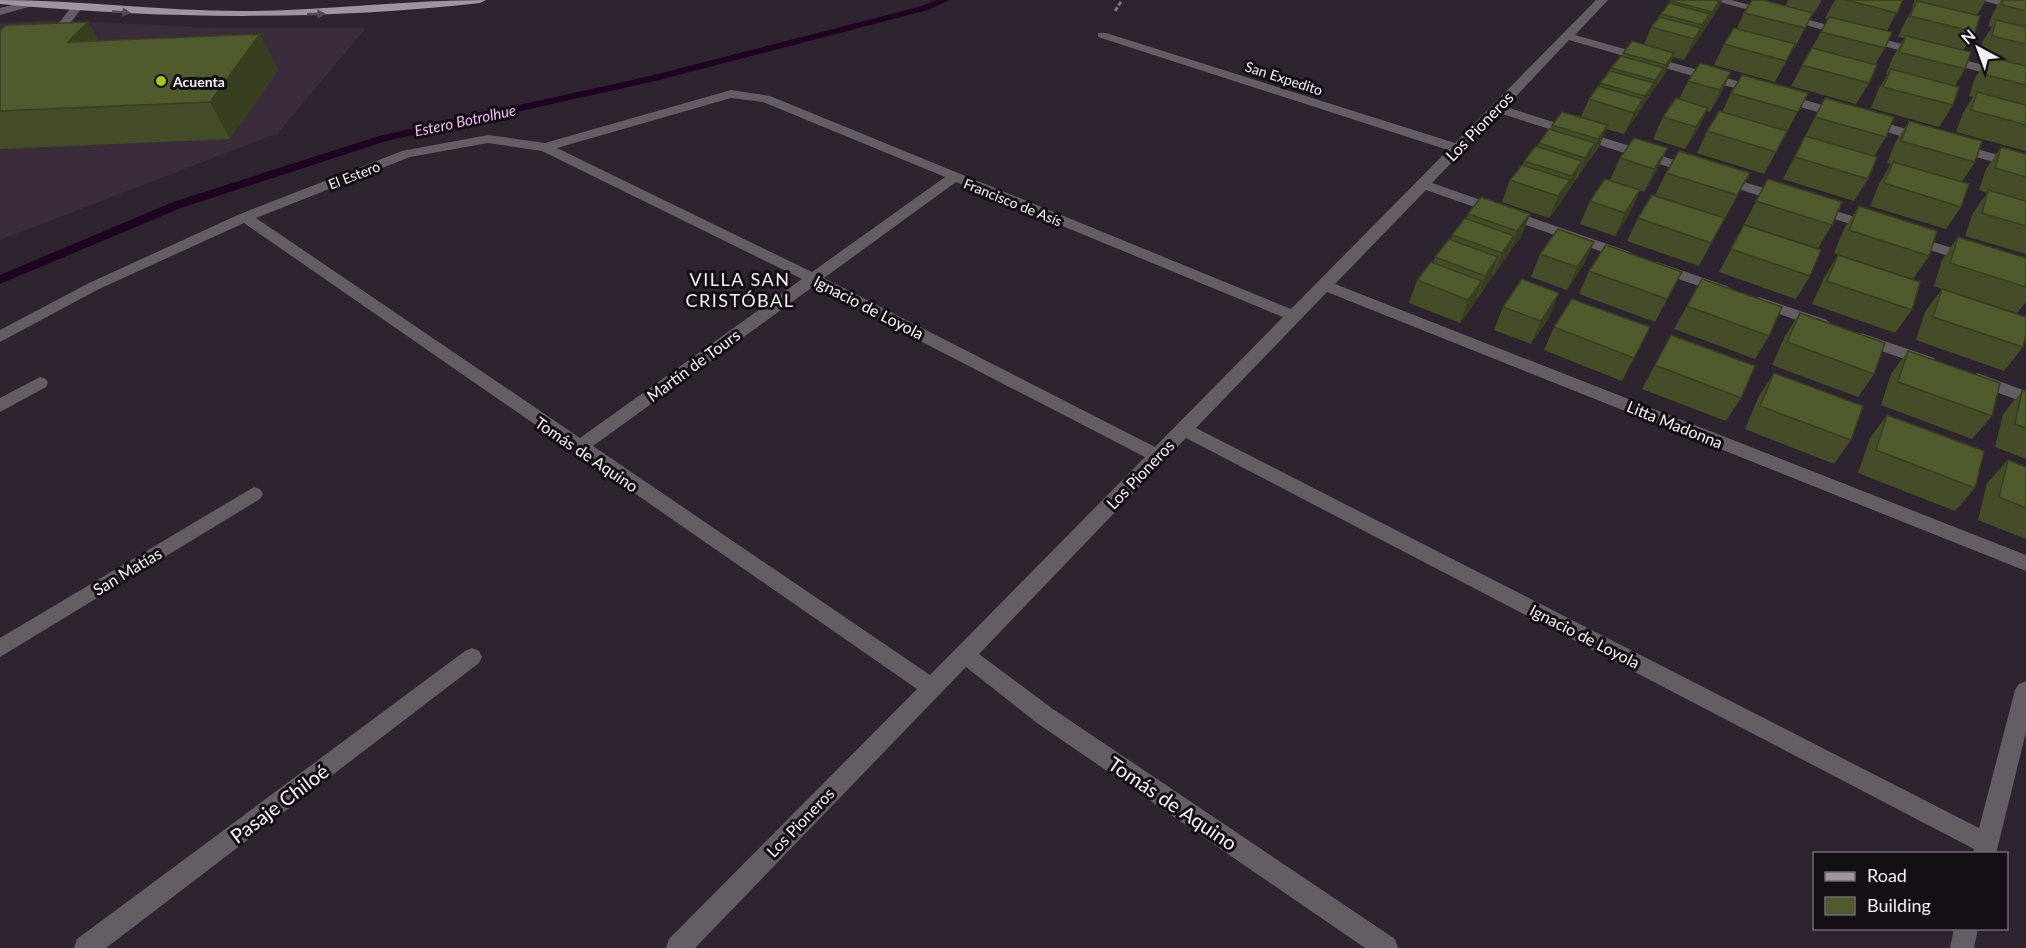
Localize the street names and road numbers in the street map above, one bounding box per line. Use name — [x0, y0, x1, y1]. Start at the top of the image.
street label: San Expedito — [1243, 58, 1325, 99]
street label: Los Pioneros — [1441, 87, 1517, 165]
street label: El Estero — [326, 157, 382, 193]
street label: Francisco de Asís — [961, 175, 1065, 229]
street label: Ignacio de Loyola — [811, 271, 927, 343]
street label: Martín de Tours — [643, 325, 743, 405]
street label: Litta Madonna — [1624, 396, 1726, 452]
street label: Tomás de Aquino — [532, 413, 642, 495]
street label: Los Pioneros — [1102, 435, 1178, 513]
street label: San Matías — [89, 543, 165, 599]
street label: Ignacio de Loyola — [1527, 600, 1643, 672]
street label: Tomás de Aquino — [1104, 751, 1242, 855]
street label: Pasaje Chiloé — [225, 758, 333, 848]
street label: Los Pioneros — [762, 783, 838, 861]

